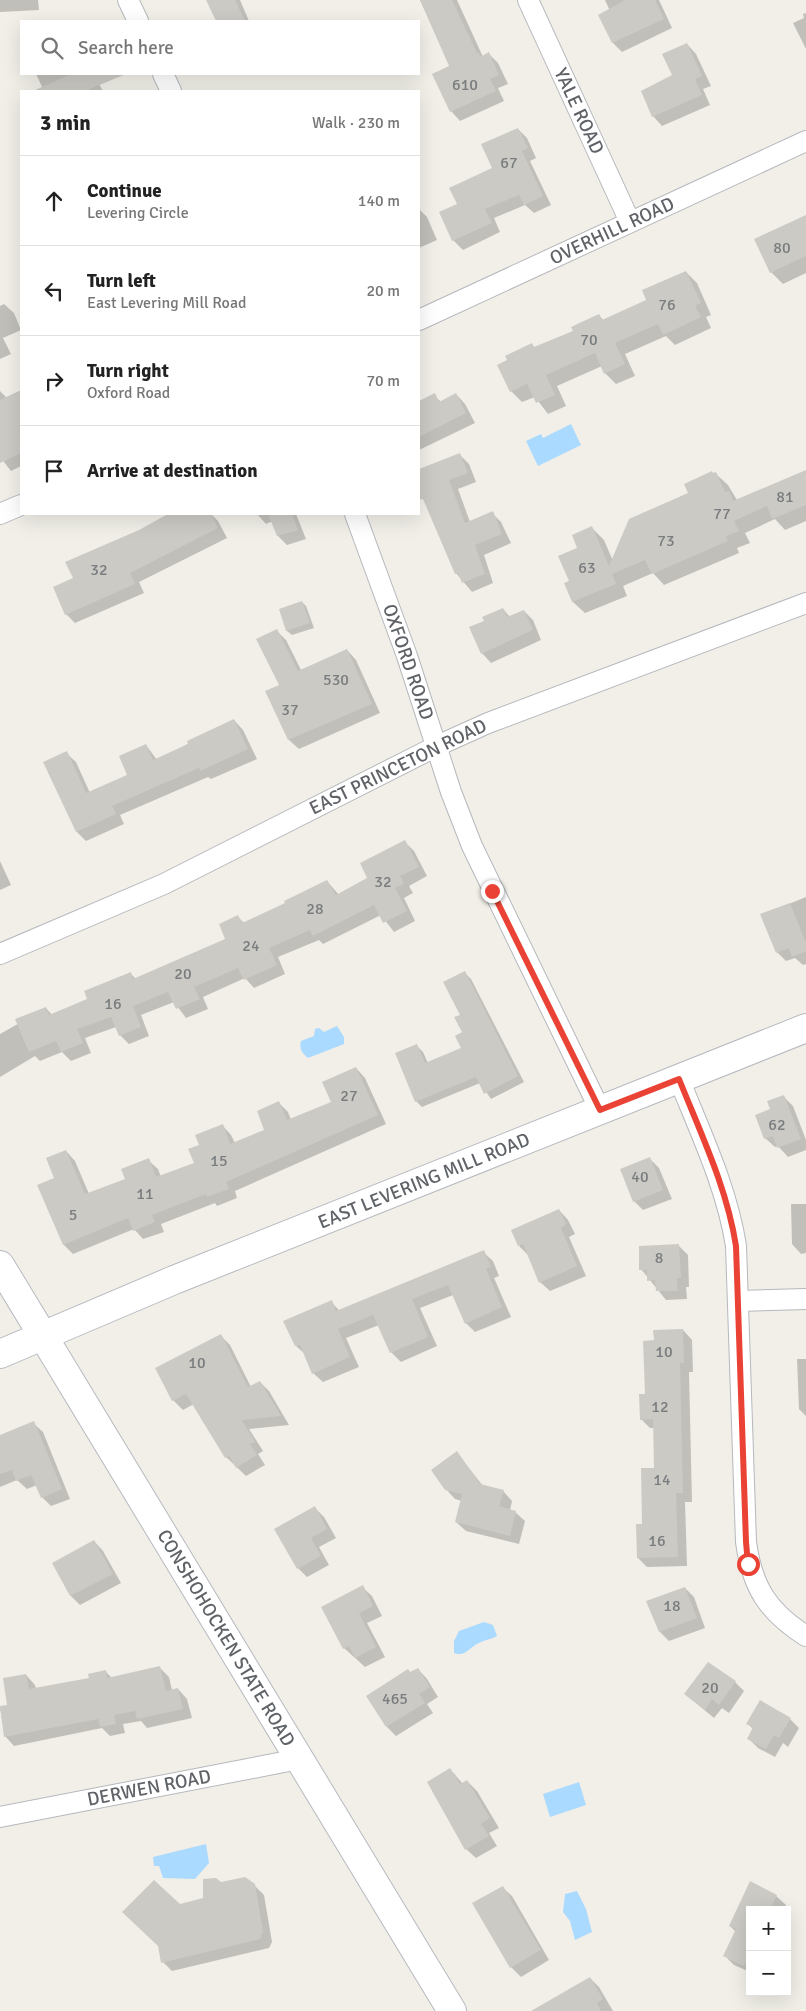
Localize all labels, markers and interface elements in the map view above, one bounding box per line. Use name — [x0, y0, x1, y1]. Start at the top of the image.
search box — [20, 20, 420, 75]
icon: search — [38, 34, 66, 62]
text: Search here — [78, 36, 174, 60]
street label: YALE ROAD — [549, 64, 609, 158]
house number: 610 — [452, 75, 478, 95]
text: 3 min — [40, 110, 91, 136]
text: Walk · 230 m — [312, 113, 400, 133]
house number: 67 — [500, 153, 518, 173]
text: Continue — [87, 179, 162, 203]
icon: ahead — [40, 187, 68, 215]
text: 140 m — [358, 191, 400, 211]
street label: OVERHILL ROAD — [546, 192, 678, 270]
text: Levering Circle — [87, 203, 189, 223]
house number: 80 — [773, 238, 791, 258]
text: Turn left — [87, 269, 156, 293]
icon: left — [40, 277, 68, 305]
text: 20 m — [366, 281, 400, 301]
text: East Levering Mill Road — [87, 293, 246, 313]
house number: 76 — [658, 295, 676, 315]
house number: 70 — [580, 330, 598, 350]
text: Turn right — [87, 359, 169, 383]
icon: right — [40, 367, 68, 395]
text: 70 m — [366, 371, 400, 391]
text: Oxford Road — [87, 383, 170, 403]
icon: arrive — [40, 457, 68, 485]
text: Arrive at destination — [87, 459, 258, 483]
house number: 81 — [776, 487, 794, 507]
house number: 77 — [713, 504, 731, 524]
house number: 73 — [657, 531, 675, 551]
house number: 63 — [578, 558, 596, 578]
house number: 32 — [90, 560, 108, 580]
street label: OXFORD ROAD — [377, 601, 439, 723]
house number: 530 — [323, 670, 349, 690]
house number: 37 — [281, 700, 299, 720]
street label: EAST PRINCETON ROAD — [305, 714, 491, 820]
house number: 32 — [374, 872, 392, 892]
route end — [481, 880, 504, 903]
house number: 28 — [306, 899, 324, 919]
house number: 24 — [242, 936, 260, 956]
house number: 20 — [174, 964, 192, 984]
house number: 16 — [104, 994, 122, 1014]
house number: 27 — [340, 1086, 358, 1106]
house number: 62 — [768, 1115, 786, 1135]
street label: EAST LEVERING MILL ROAD — [315, 1127, 533, 1235]
house number: 15 — [210, 1151, 228, 1171]
house number: 40 — [631, 1167, 649, 1187]
house number: 11 — [136, 1184, 154, 1204]
house number: 5 — [69, 1205, 77, 1225]
house number: 8 — [655, 1248, 663, 1268]
house number: 10 — [655, 1342, 673, 1362]
house number: 10 — [188, 1353, 206, 1373]
house number: 12 — [651, 1397, 669, 1417]
house number: 14 — [653, 1470, 671, 1490]
street label: CONSHOHOCKEN STATE ROAD — [152, 1525, 300, 1751]
house number: 16 — [648, 1531, 666, 1551]
route start — [737, 1553, 760, 1576]
house number: 18 — [663, 1596, 681, 1616]
house number: 20 — [701, 1678, 719, 1698]
house number: 465 — [382, 1689, 408, 1709]
street label: DERWEN ROAD — [85, 1764, 213, 1812]
map controls — [746, 1906, 791, 1996]
button: + — [746, 1906, 791, 1951]
button: − — [746, 1951, 791, 1996]

